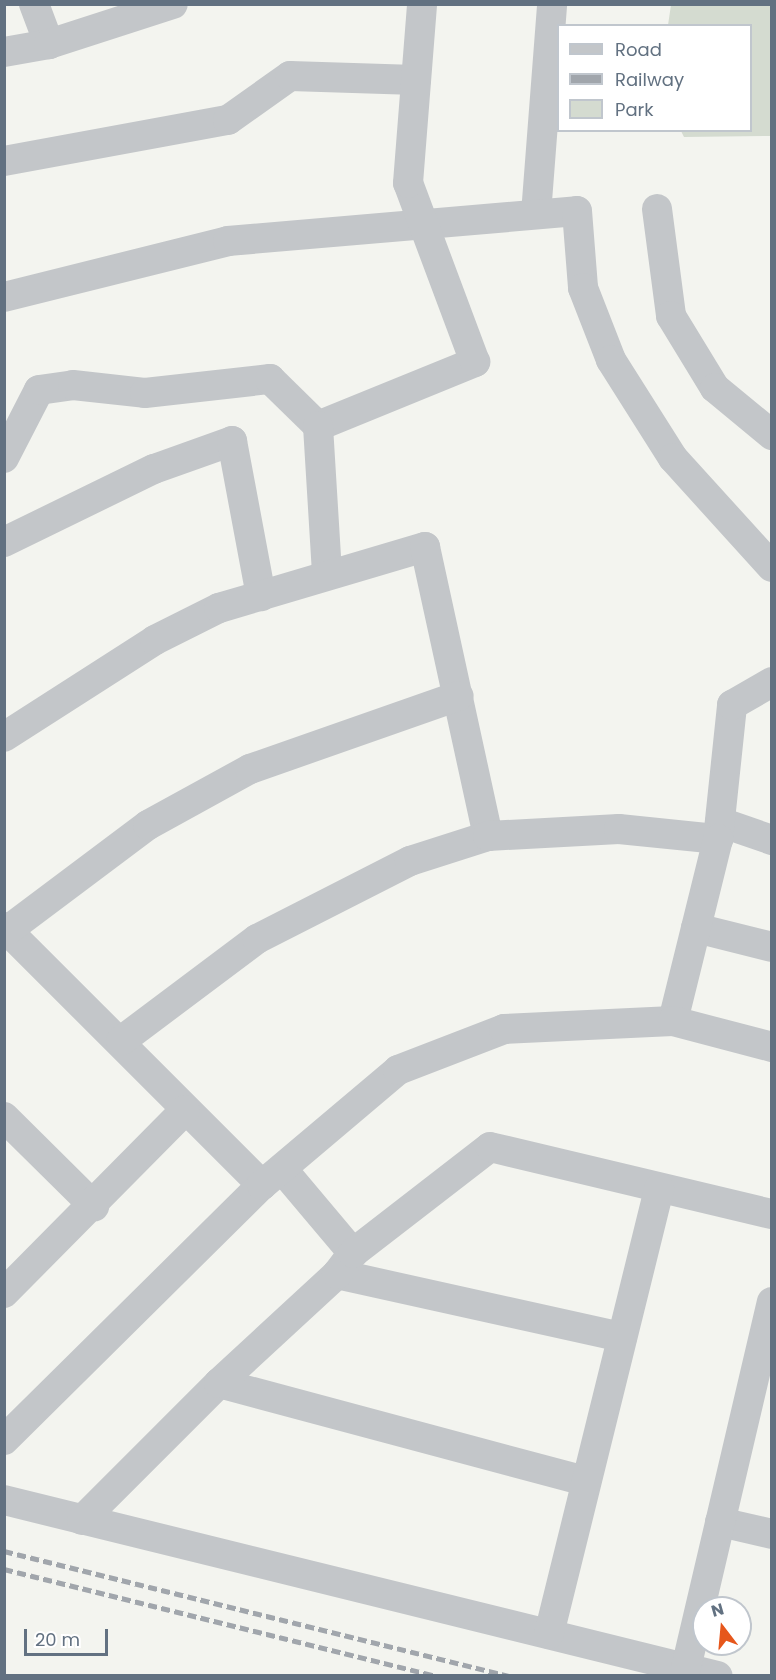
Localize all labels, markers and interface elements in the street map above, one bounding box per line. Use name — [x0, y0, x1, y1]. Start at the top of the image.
legend — [557, 24, 752, 132]
text: Road — [615, 37, 662, 62]
text: Railway — [615, 67, 684, 92]
text: Park — [615, 97, 654, 122]
north arrow — [692, 1596, 752, 1656]
text: N — [708, 1597, 726, 1623]
scale bar — [27, 1617, 111, 1655]
text: 20 m — [35, 1627, 80, 1652]

